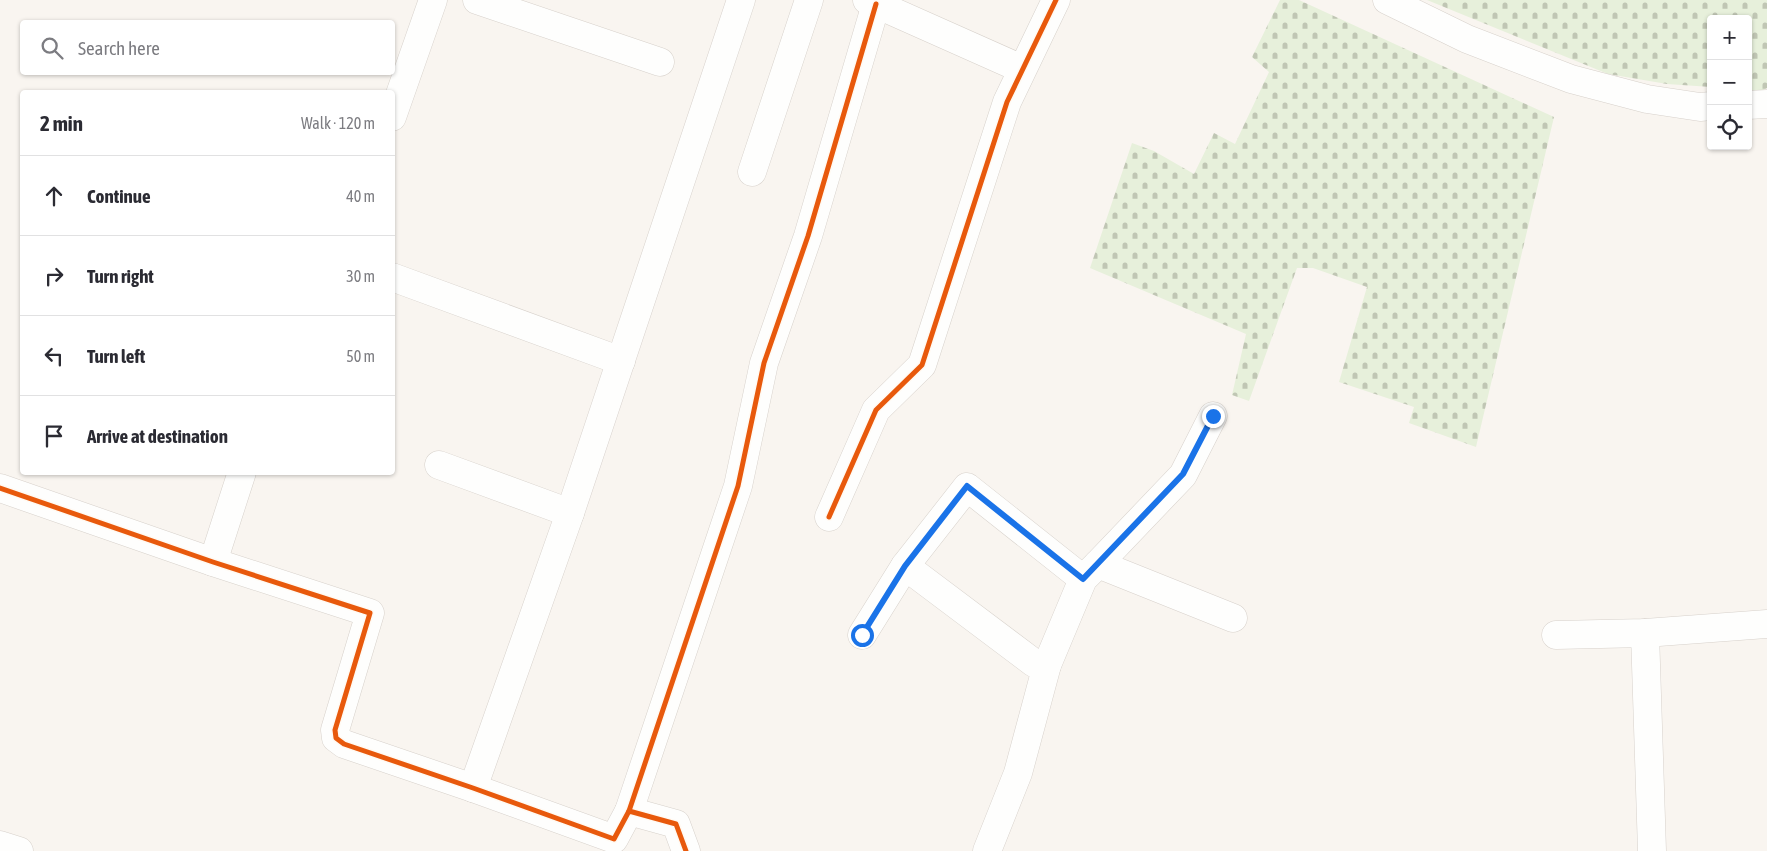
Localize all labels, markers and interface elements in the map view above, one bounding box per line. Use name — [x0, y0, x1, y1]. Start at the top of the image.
map controls — [1707, 15, 1752, 150]
button: + — [1707, 15, 1752, 60]
search box — [20, 20, 395, 75]
icon: search — [38, 34, 66, 62]
text: Search here — [78, 37, 160, 59]
button: − — [1707, 60, 1752, 105]
button: locate — [1707, 105, 1752, 150]
text: 2 min — [40, 111, 83, 135]
text: Walk · 120 m — [301, 114, 375, 132]
icon: ahead — [40, 182, 68, 210]
text: Continue — [87, 185, 151, 207]
text: 40 m — [346, 187, 375, 205]
icon: right — [40, 262, 68, 290]
text: Turn right — [87, 265, 154, 287]
text: 30 m — [346, 267, 375, 285]
icon: left — [40, 342, 68, 370]
text: Turn left — [87, 345, 145, 367]
text: 50 m — [346, 347, 375, 365]
route end — [1202, 405, 1225, 428]
icon: arrive — [40, 422, 68, 450]
text: Arrive at destination — [87, 425, 228, 447]
route start — [851, 624, 874, 647]

